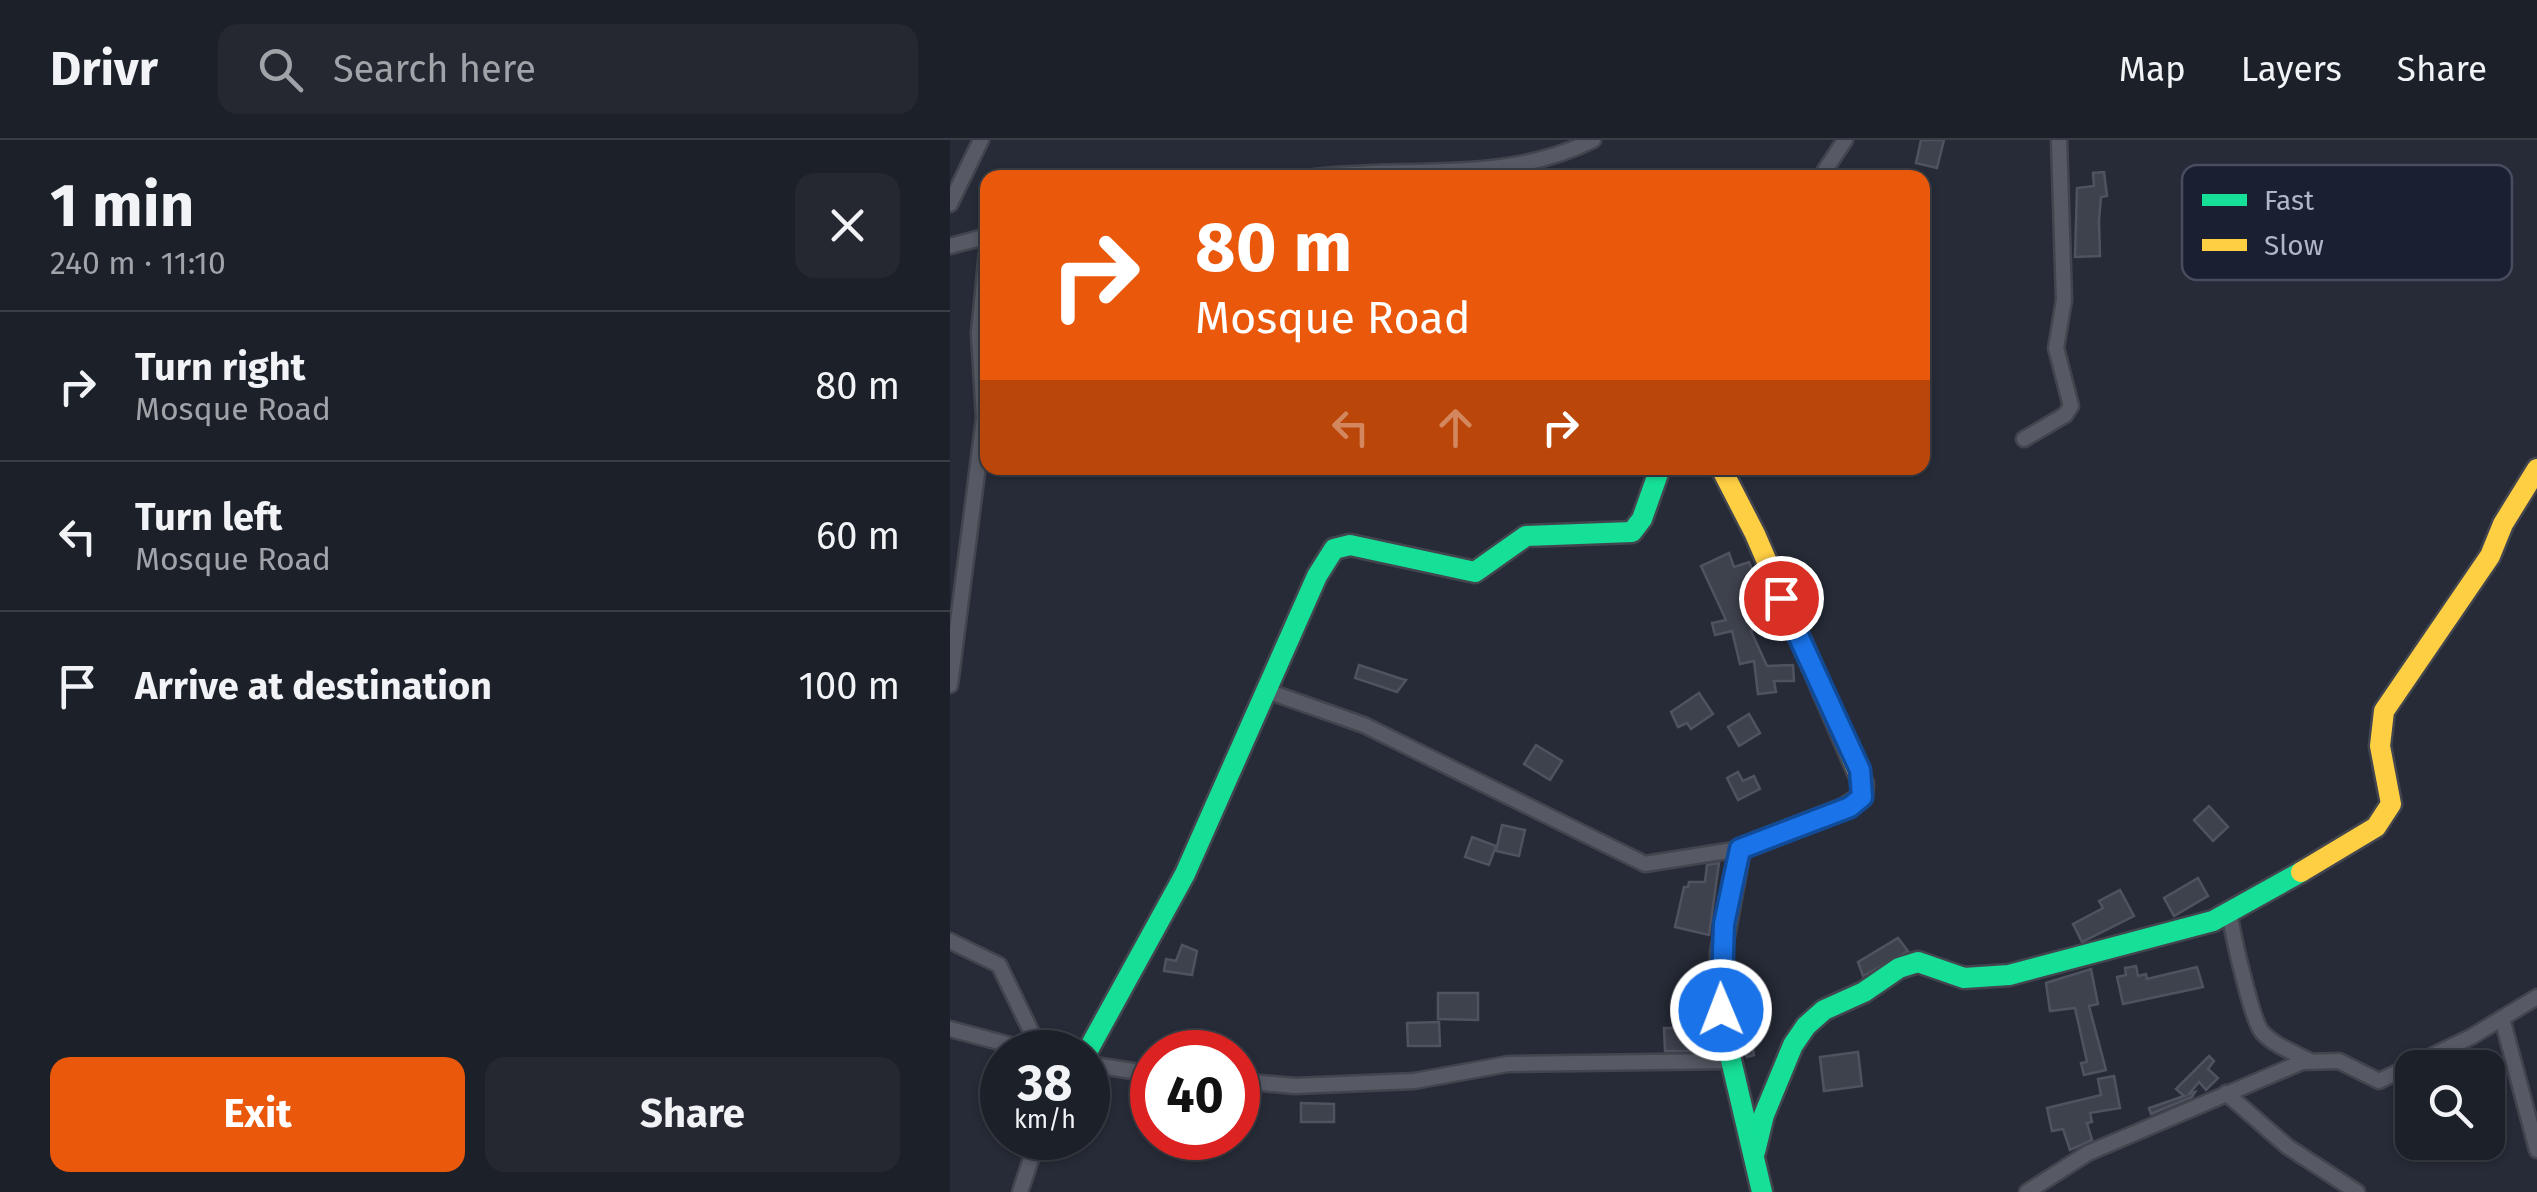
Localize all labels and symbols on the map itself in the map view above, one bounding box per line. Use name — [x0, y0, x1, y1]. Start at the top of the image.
legend — [2182, 165, 2512, 280]
text: Fast — [2264, 184, 2315, 217]
text: Slow — [2264, 229, 2324, 262]
pin — [1739, 556, 1824, 641]
position arrow — [1669, 958, 1773, 1062]
speed limit sign: 40 — [1130, 1030, 1260, 1160]

